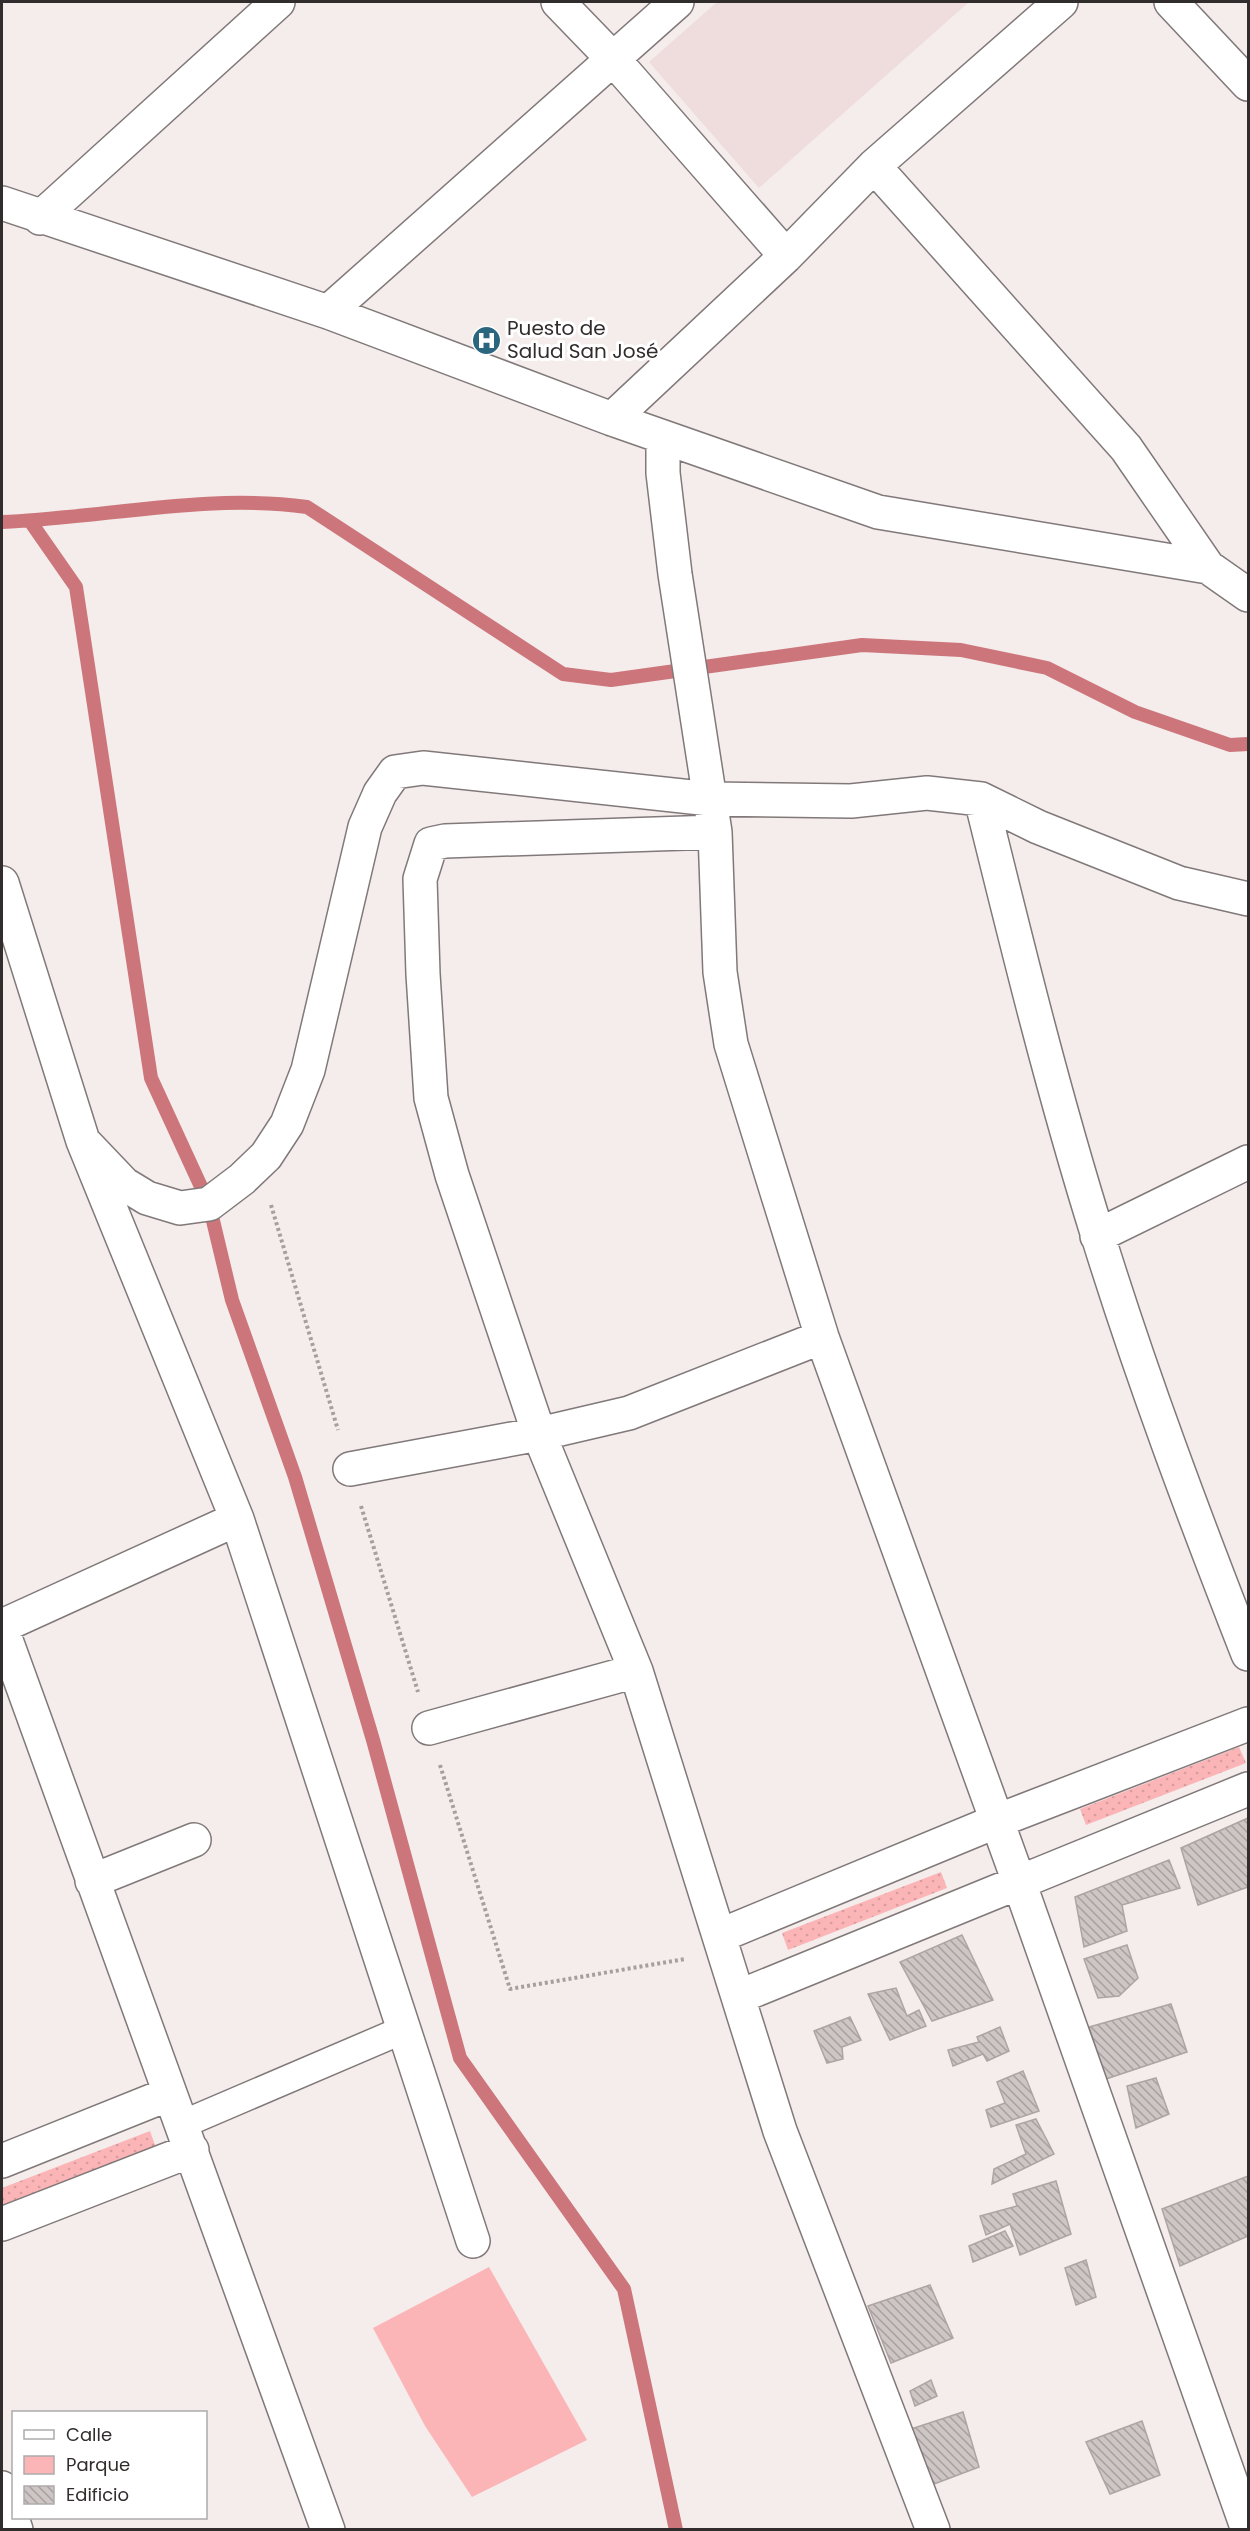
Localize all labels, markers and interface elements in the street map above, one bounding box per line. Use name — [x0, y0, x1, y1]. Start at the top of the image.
place label: Puesto de Salud San José — [507, 314, 658, 365]
hospital icon: Puesto de Salud San José — [470, 324, 502, 356]
legend — [12, 2411, 207, 2519]
text: Calle — [66, 2422, 112, 2447]
text: Parque — [66, 2452, 130, 2477]
text: Edificio — [66, 2482, 129, 2507]

